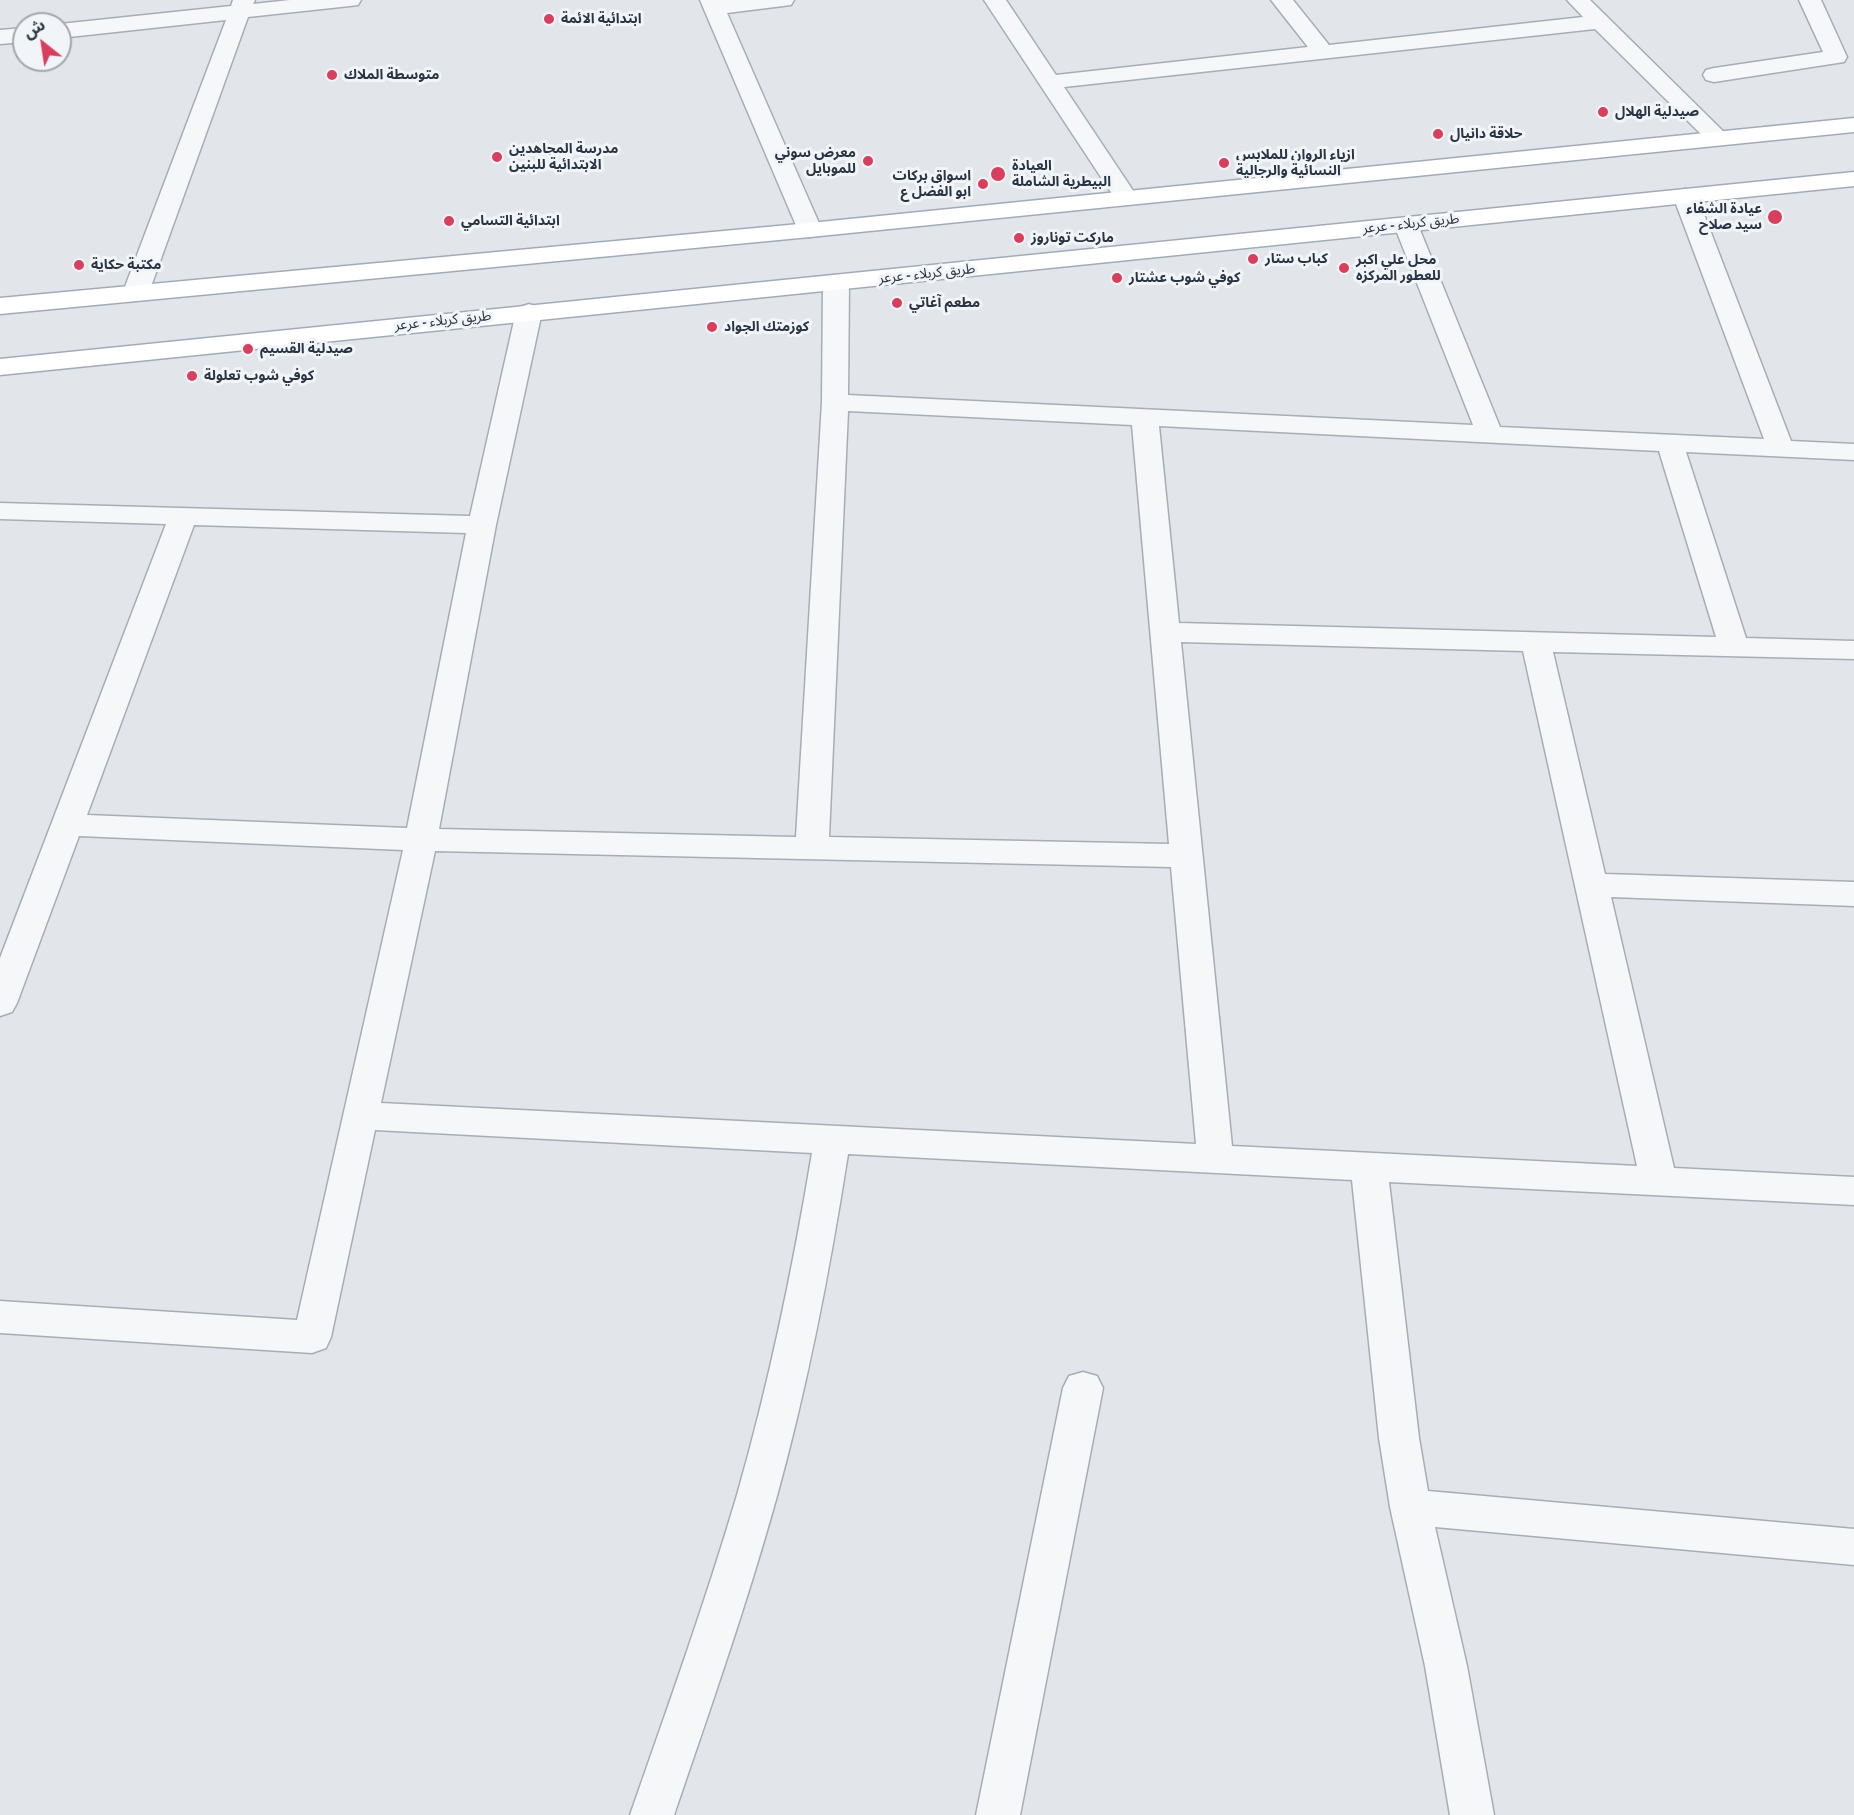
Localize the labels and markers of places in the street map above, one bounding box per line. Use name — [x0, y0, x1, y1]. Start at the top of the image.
place label: ابتدائية الائمة — [561, 11, 642, 27]
marker: ابتدائية الائمة — [542, 12, 556, 26]
place label: متوسطة الملاك — [344, 67, 439, 83]
marker: متوسطة الملاك — [325, 68, 339, 82]
place label: صيدلية الهلال — [1615, 104, 1699, 120]
marker: صيدلية الهلال — [1596, 105, 1610, 119]
place label: حلاقة دانيال — [1450, 126, 1522, 142]
marker: حلاقة دانيال — [1431, 127, 1445, 141]
place label: مدرسة المجاهدين الابتدائية للبنين — [509, 141, 618, 174]
place label: معرض سوني للموبايل — [775, 145, 856, 178]
place label: ازياء الروان للملابس النسائية والرجالية — [1236, 147, 1355, 180]
marker: مدرسة المجاهدين الابتدائية للبنين — [490, 150, 504, 164]
marker: معرض سوني للموبايل — [861, 154, 875, 168]
marker: ازياء الروان للملابس النسائية والرجالية — [1217, 156, 1231, 170]
place label: العيادة البيطرية الشاملة — [1012, 158, 1111, 190]
marker: العيادة البيطرية الشاملة — [989, 165, 1007, 183]
place label: اسواق بركات ابو الفضل ع — [893, 168, 971, 200]
marker: اسواق بركات ابو الفضل ع — [976, 177, 990, 191]
place label: عيادة الشفاء سيد صلاح — [1686, 201, 1762, 234]
marker: عيادة الشفاء سيد صلاح — [1766, 208, 1784, 226]
place label: ابتدائية التسامي — [461, 213, 560, 229]
marker: ابتدائية التسامي — [442, 214, 456, 228]
place label: ماركت توناروز — [1031, 230, 1114, 246]
marker: ماركت توناروز — [1012, 231, 1026, 245]
place label: كباب ستار — [1265, 251, 1328, 267]
marker: كباب ستار — [1246, 252, 1260, 266]
place label: محل علي اكبر للعطور المركزه — [1356, 252, 1441, 284]
place label: مكتبة حكاية — [91, 257, 162, 273]
marker: مكتبة حكاية — [72, 258, 86, 272]
marker: محل علي اكبر للعطور المركزه — [1337, 261, 1351, 275]
place label: كوفي شوب عشتار — [1129, 270, 1240, 286]
marker: كوفي شوب عشتار — [1110, 271, 1124, 285]
place label: مطعم آغاتي — [909, 295, 980, 311]
marker: مطعم آغاتي — [890, 296, 904, 310]
place label: كوزمتك الجواد — [724, 319, 809, 335]
marker: كوزمتك الجواد — [705, 320, 719, 334]
place label: صيدلية القسيم — [260, 341, 353, 357]
marker: صيدلية القسيم — [241, 342, 255, 356]
place label: كوفي شوب تعلولة — [204, 368, 314, 384]
marker: كوفي شوب تعلولة — [185, 369, 199, 383]

